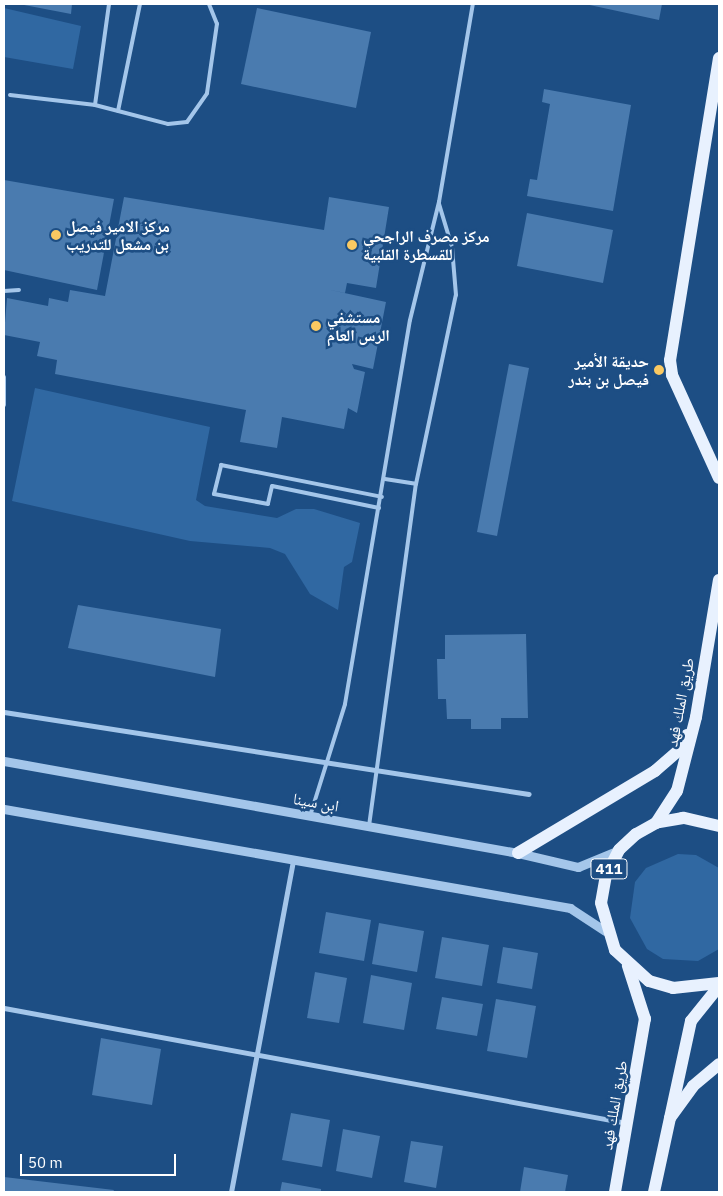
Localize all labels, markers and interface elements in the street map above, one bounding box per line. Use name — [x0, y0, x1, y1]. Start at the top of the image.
place label: مركز الامير فيصل بن مشعل للتدريب — [66, 216, 170, 254]
place label: مركز مصرف الراجحي للقسطرة القلبية — [363, 226, 490, 264]
marker: مركز الامير فيصل بن مشعل للتدريب — [50, 229, 62, 241]
marker: مركز مصرف الراجحي للقسطرة القلبية — [345, 238, 359, 252]
place label: مستشفي الرس العام — [327, 307, 390, 345]
marker: مستشفي الرس العام — [309, 319, 323, 333]
place label: حديقة الأمير فيصل بن بندر — [569, 351, 649, 389]
marker: حديقة الأمير فيصل بن بندر — [653, 364, 665, 376]
street label: طريق الملك فهد — [662, 656, 698, 748]
street label: ابن سينا — [292, 789, 340, 815]
road number: 411 — [590, 856, 628, 882]
street label: طريق الملك فهد — [597, 1059, 631, 1151]
scale bar — [22, 1144, 179, 1176]
text: 50 m — [28, 1153, 63, 1172]

